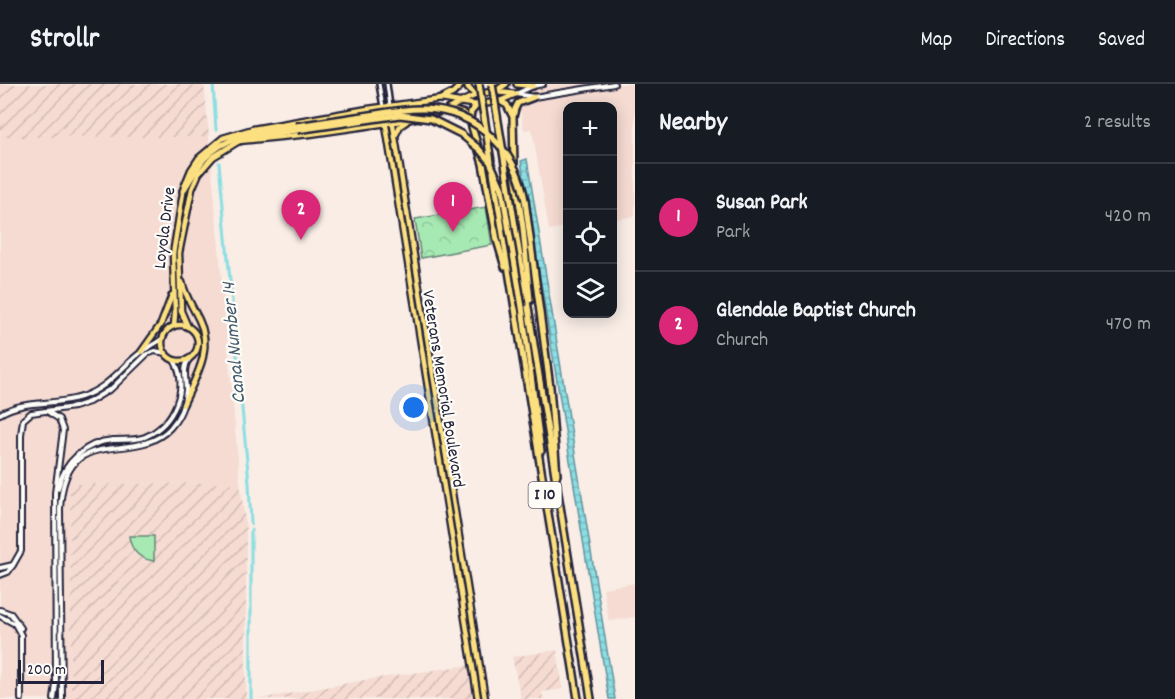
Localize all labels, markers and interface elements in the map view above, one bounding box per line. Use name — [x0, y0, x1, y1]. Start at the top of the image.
text: Strollr — [30, 21, 99, 61]
text: Map — [921, 26, 952, 56]
text: Directions — [985, 26, 1065, 56]
text: Saved — [1098, 26, 1145, 56]
map controls — [563, 102, 617, 318]
button: + — [563, 102, 617, 156]
text: Nearby — [659, 105, 727, 142]
text: 2 results — [1084, 109, 1151, 137]
button: − — [563, 156, 617, 210]
pin: 1 — [434, 182, 472, 232]
street label: Loyola Drive — [149, 186, 183, 270]
text: Susan Park — [716, 188, 807, 219]
pin: 2 — [282, 190, 320, 240]
text: 1 — [676, 203, 681, 231]
text: 420 m — [1105, 203, 1151, 231]
button: locate — [563, 210, 617, 264]
text: Park — [716, 219, 750, 247]
button: layers — [563, 264, 617, 318]
water label: Canal Number 14 — [216, 280, 254, 405]
street label: Veterans Memorial Boulevard — [414, 289, 470, 489]
text: Glendale Baptist Church — [716, 296, 916, 327]
text: 2 — [674, 311, 683, 339]
text: 470 m — [1106, 311, 1151, 339]
text: Church — [716, 327, 768, 355]
your location — [399, 393, 428, 422]
road number: I 10 — [528, 482, 562, 508]
scale bar — [18, 657, 104, 684]
text: 200 m — [27, 659, 66, 682]

